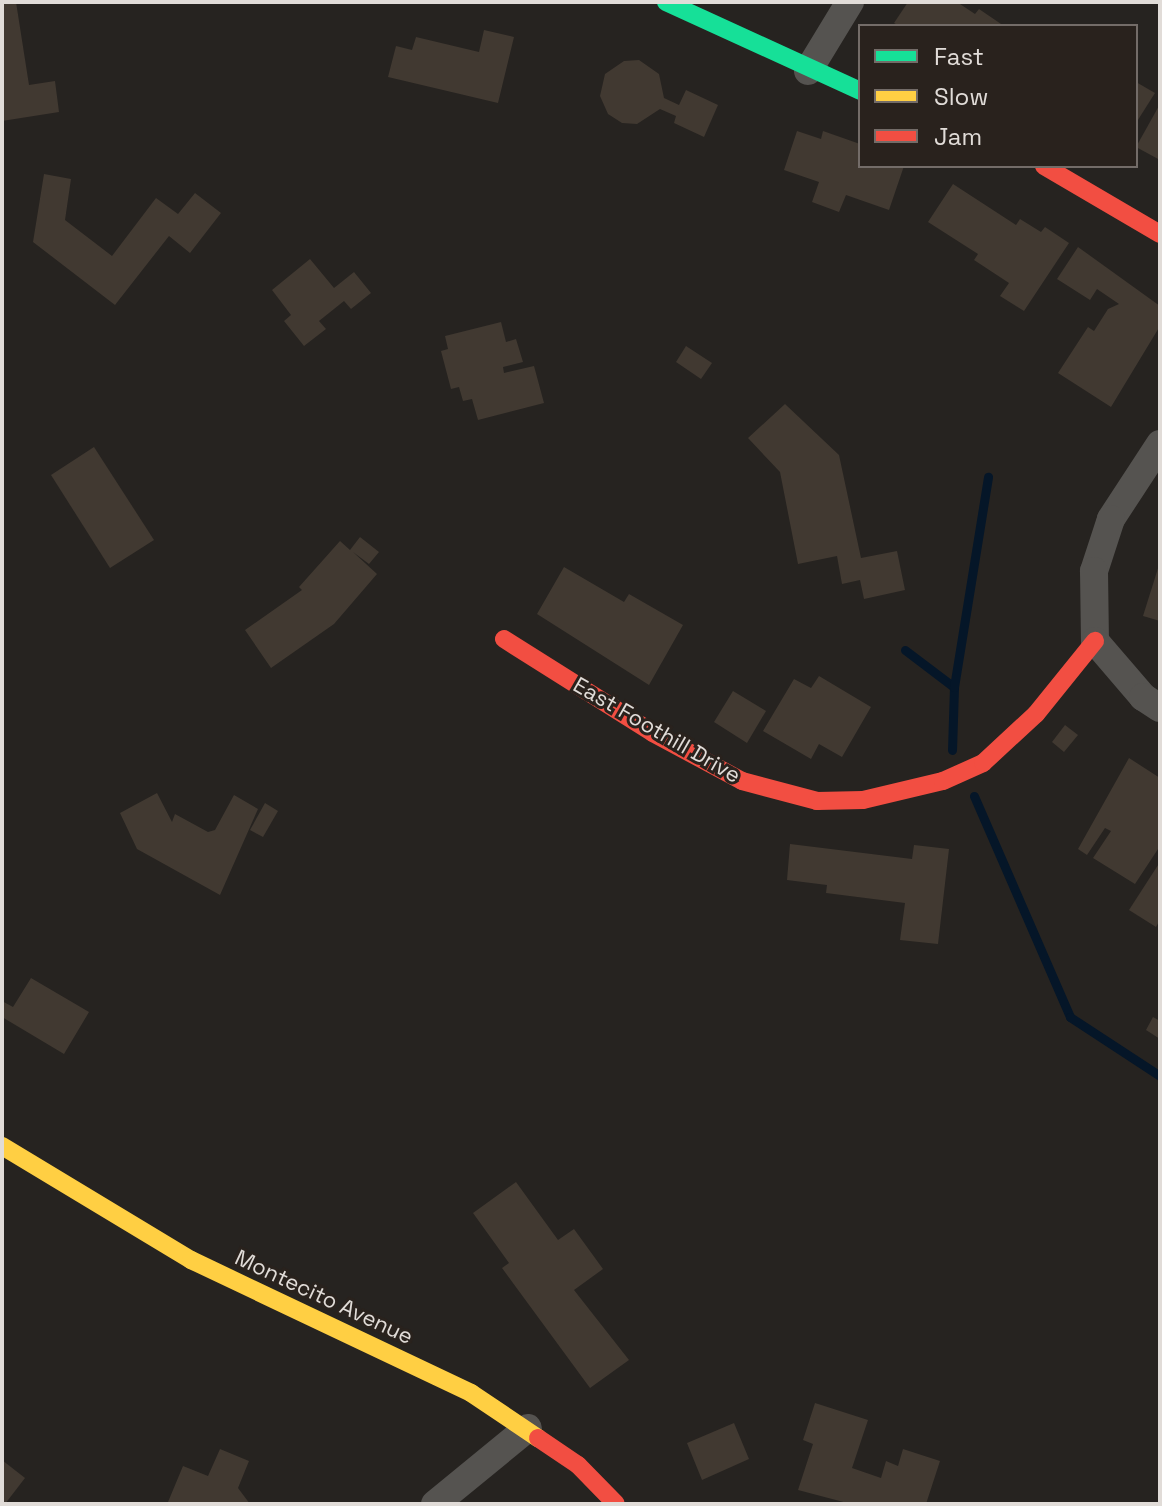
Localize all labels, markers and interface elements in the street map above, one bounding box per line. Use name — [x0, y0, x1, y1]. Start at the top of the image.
legend — [858, 24, 1138, 168]
text: Fast — [934, 41, 984, 72]
text: Slow — [934, 81, 988, 112]
text: Jam — [934, 121, 982, 152]
street label: East Foothill Drive — [569, 671, 745, 789]
street label: Montecito Avenue — [231, 1244, 417, 1350]

